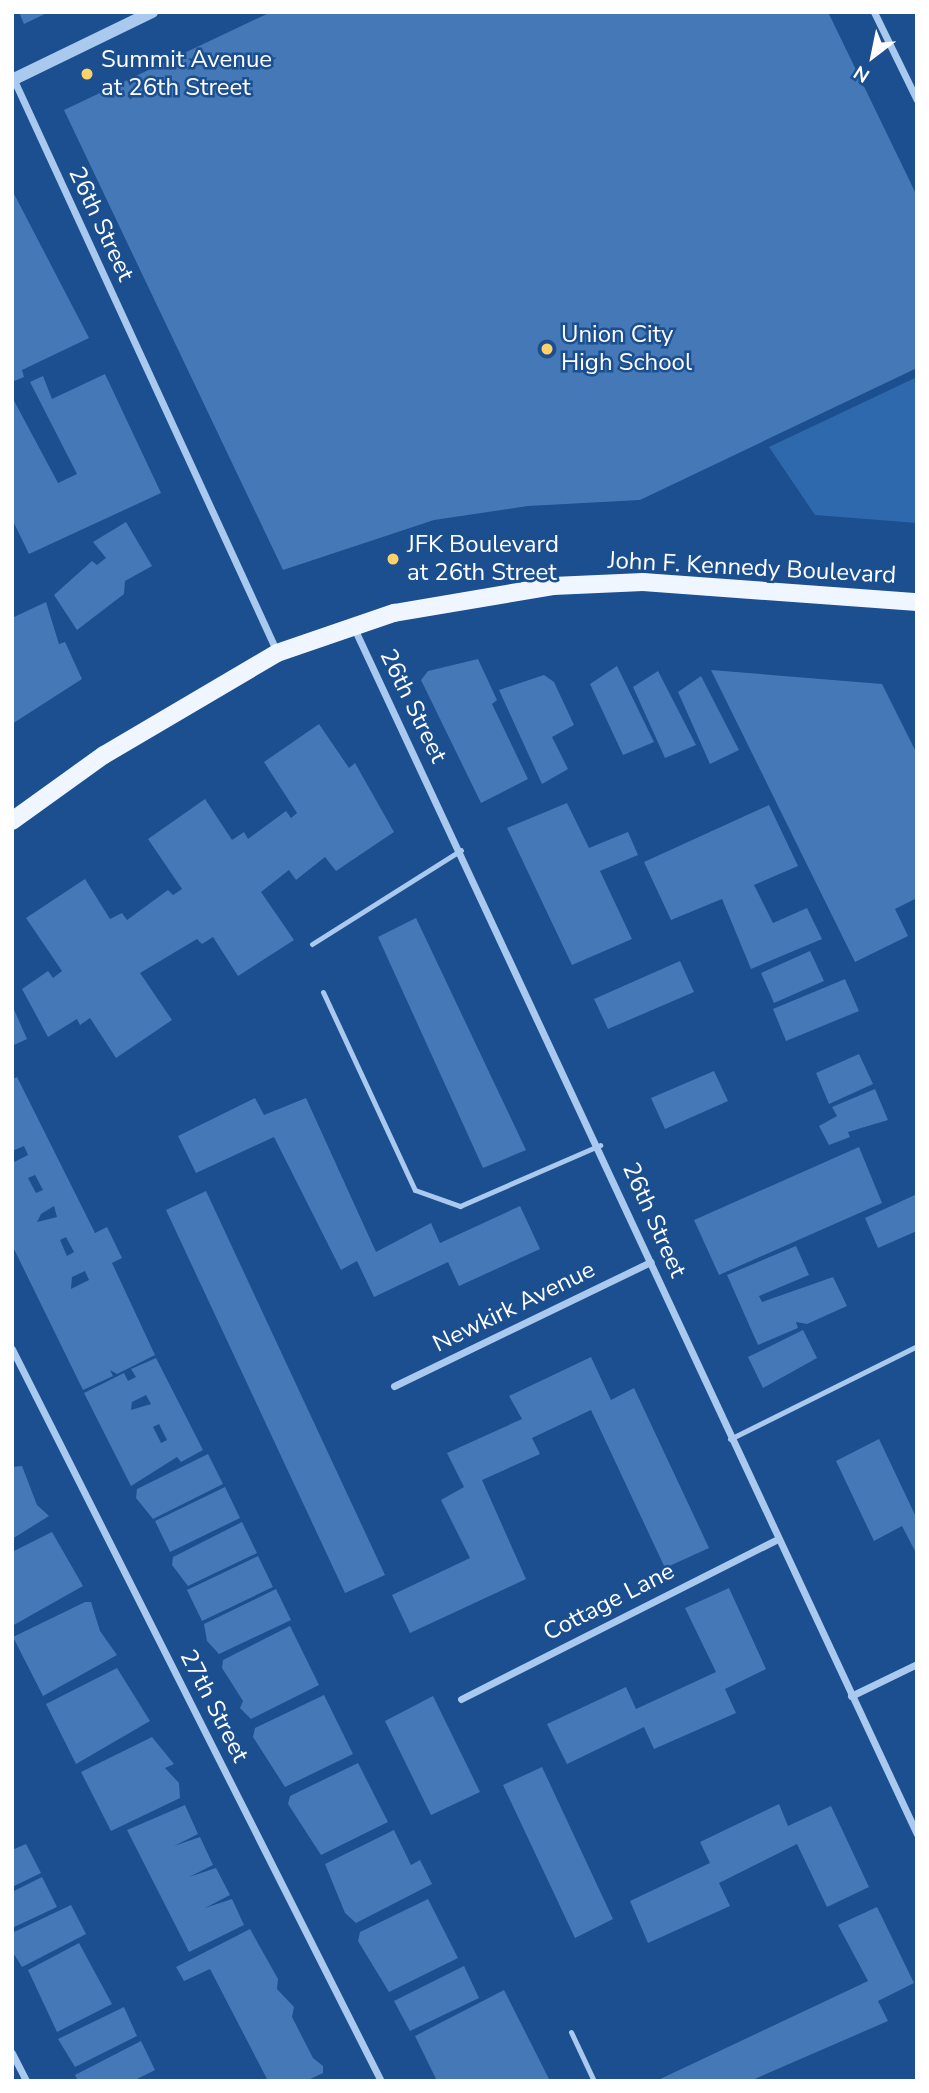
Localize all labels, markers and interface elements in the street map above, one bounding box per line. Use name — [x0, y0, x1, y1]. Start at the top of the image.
north arrow — [838, 21, 908, 91]
place label: Summit Avenue at 26th Street — [101, 46, 272, 102]
text: N — [849, 59, 875, 89]
marker: Summit Avenue at 26th Street — [79, 66, 95, 82]
street label: 26th Street — [62, 162, 140, 286]
place label: Union City High School — [561, 321, 692, 377]
marker: Union City High School — [539, 341, 555, 357]
place label: JFK Boulevard at 26th Street — [407, 531, 559, 587]
street label: John F. Kennedy Boulevard — [607, 546, 897, 590]
marker: JFK Boulevard at 26th Street — [385, 551, 401, 567]
street label: 26th Street — [373, 645, 453, 767]
street label: 26th Street — [616, 1158, 692, 1282]
street label: Newkirk Avenue — [428, 1255, 600, 1359]
street label: Cottage Lane — [539, 1557, 679, 1647]
street label: 27th Street — [173, 1645, 255, 1767]

